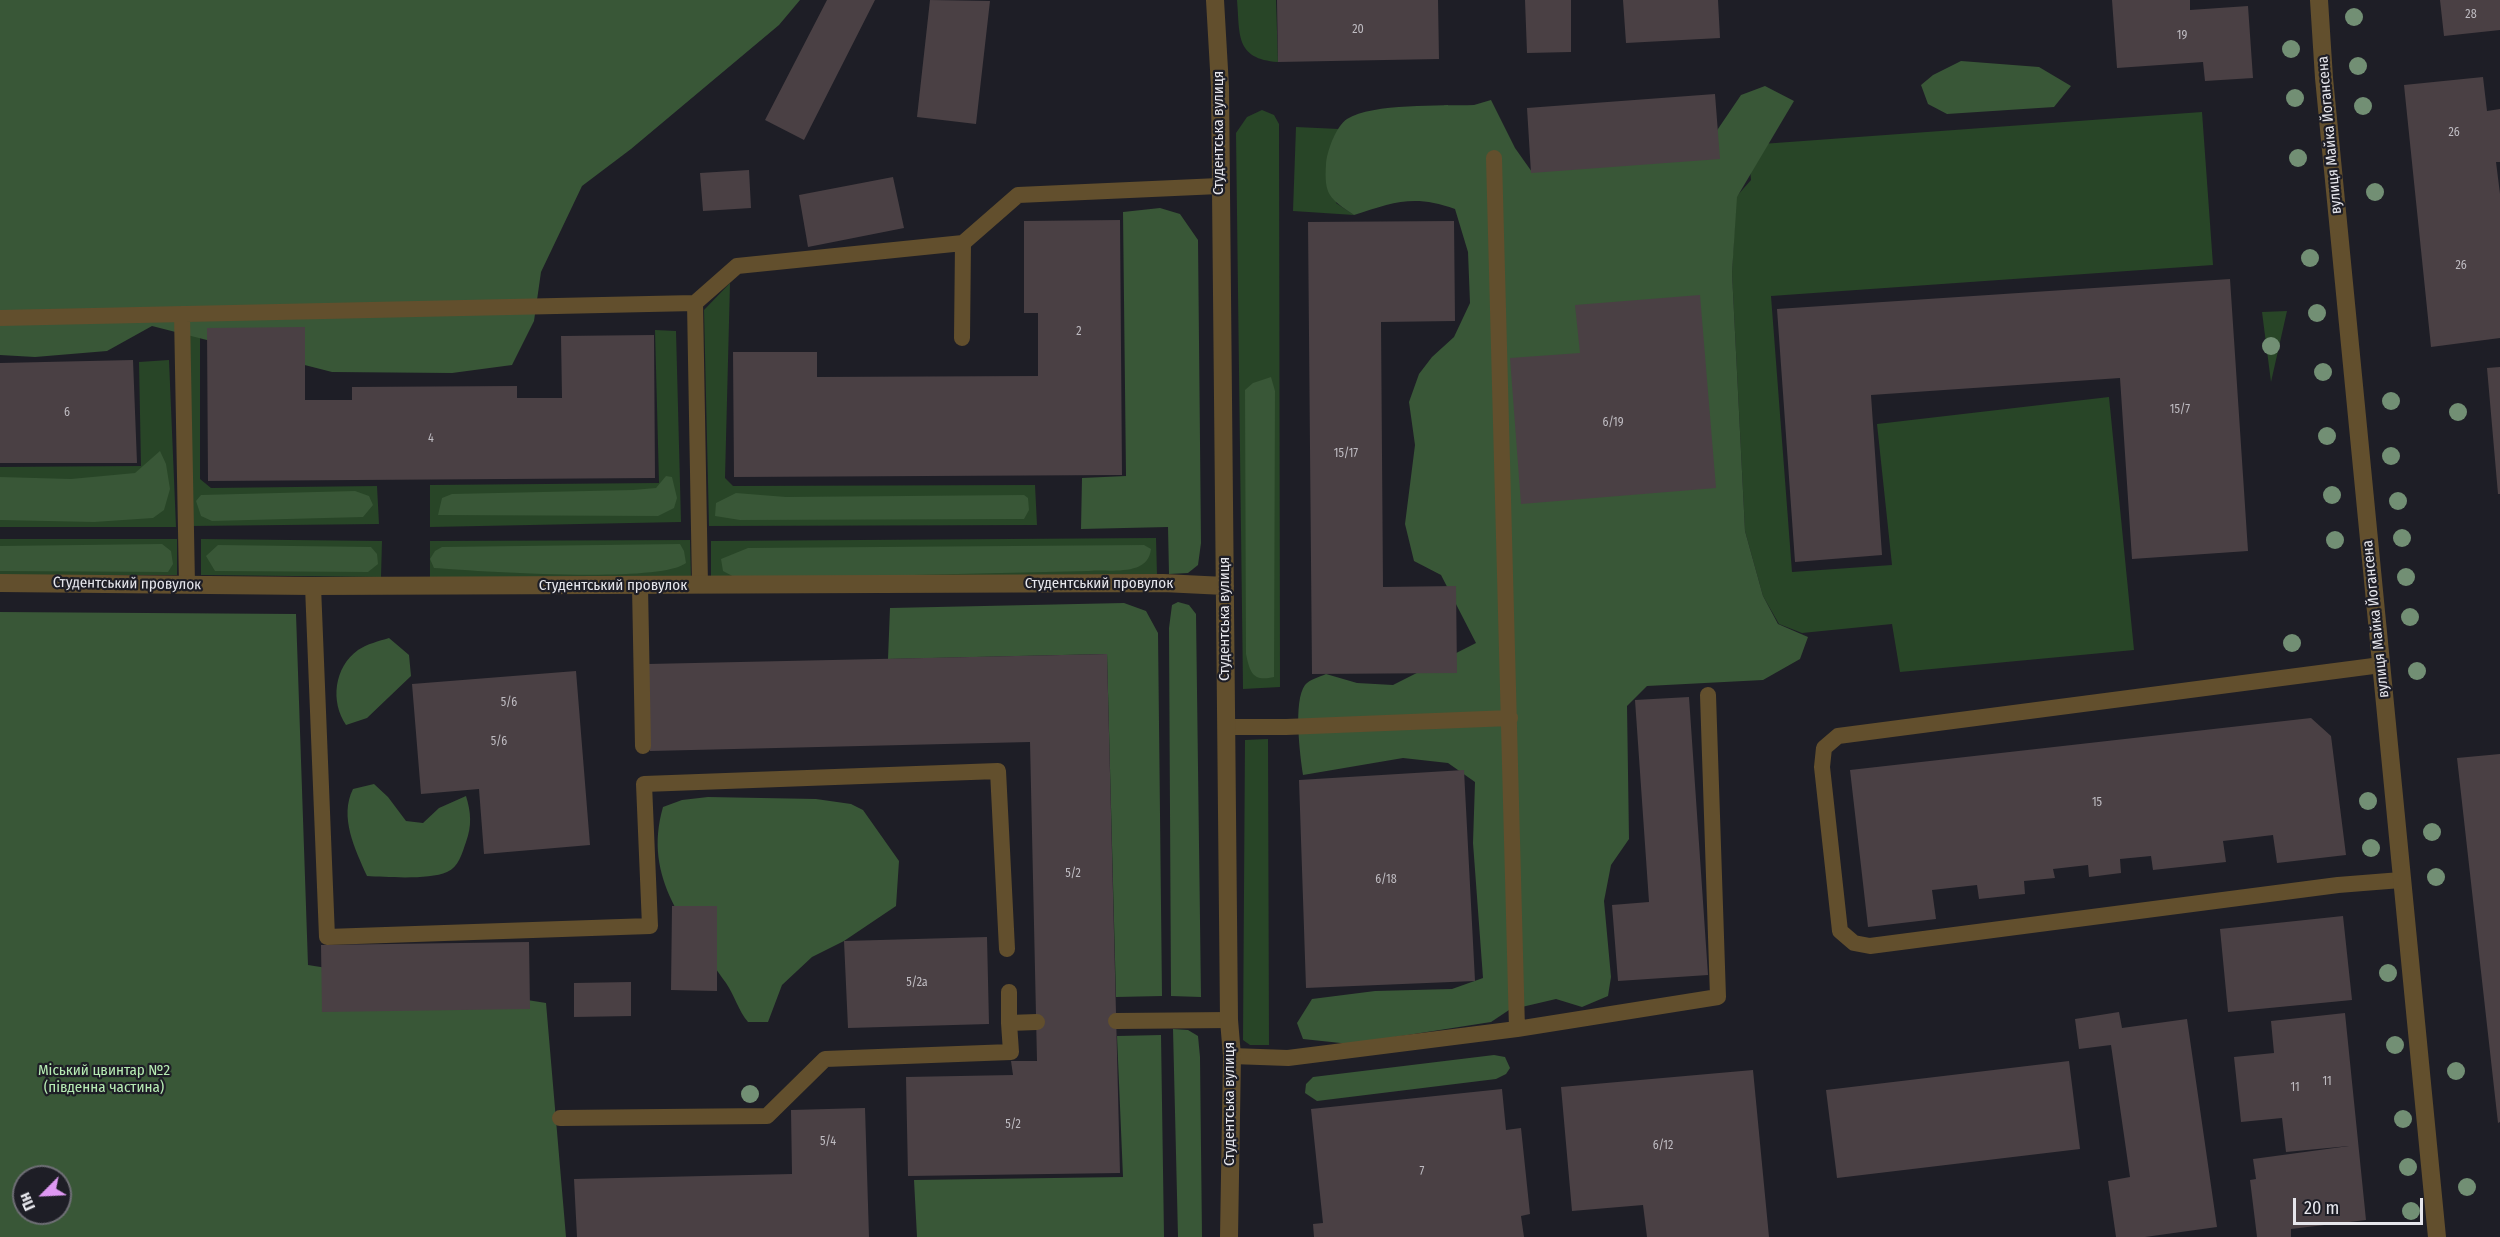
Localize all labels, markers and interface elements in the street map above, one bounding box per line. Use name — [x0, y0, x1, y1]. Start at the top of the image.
house number: 28 — [2465, 8, 2477, 22]
house number: 20 — [1352, 23, 1364, 37]
house number: 19 — [2177, 29, 2187, 43]
street label: вулиця Майка Йогансена — [2314, 55, 2346, 215]
street label: Студентська вулиця — [1210, 71, 1228, 195]
house number: 26 — [2448, 126, 2460, 140]
house number: 26 — [2455, 259, 2467, 273]
house number: 2 — [1076, 325, 1082, 339]
house number: 15/7 — [2170, 403, 2190, 417]
house number: 6 — [64, 406, 70, 420]
house number: 6/19 — [1602, 416, 1624, 430]
house number: 4 — [428, 432, 434, 446]
house number: 15/17 — [1334, 447, 1358, 461]
street label: вулиця Майка Йогансена — [2359, 539, 2393, 699]
street label: Студентська вулиця — [1216, 557, 1234, 681]
street label: Студентський провулок — [53, 574, 201, 594]
street label: Студентський провулок — [1025, 575, 1173, 593]
street label: Студентський провулок — [539, 577, 687, 595]
house number: 5/6 — [501, 696, 517, 710]
house number: 5/6 — [491, 735, 507, 749]
house number: 15 — [2092, 796, 2102, 810]
house number: 5/2 — [1065, 867, 1081, 881]
house number: 6/18 — [1375, 873, 1397, 887]
house number: 5/2а — [906, 976, 928, 990]
street label: Студентська вулиця — [1221, 1042, 1239, 1166]
park label: Міський цвинтар №2 (південна частина) — [38, 1062, 170, 1097]
house number: 11 — [2322, 1075, 2332, 1089]
house number: 11 — [2290, 1081, 2300, 1095]
house number: 5/2 — [1005, 1118, 1021, 1132]
house number: 5/4 — [820, 1135, 836, 1149]
house number: 6/12 — [1653, 1139, 1673, 1153]
north arrow — [12, 1165, 72, 1225]
house number: 7 — [1420, 1165, 1424, 1179]
scale bar — [2296, 1186, 2426, 1224]
text: Пн — [15, 1190, 39, 1214]
text: 20 m — [2304, 1197, 2339, 1219]

